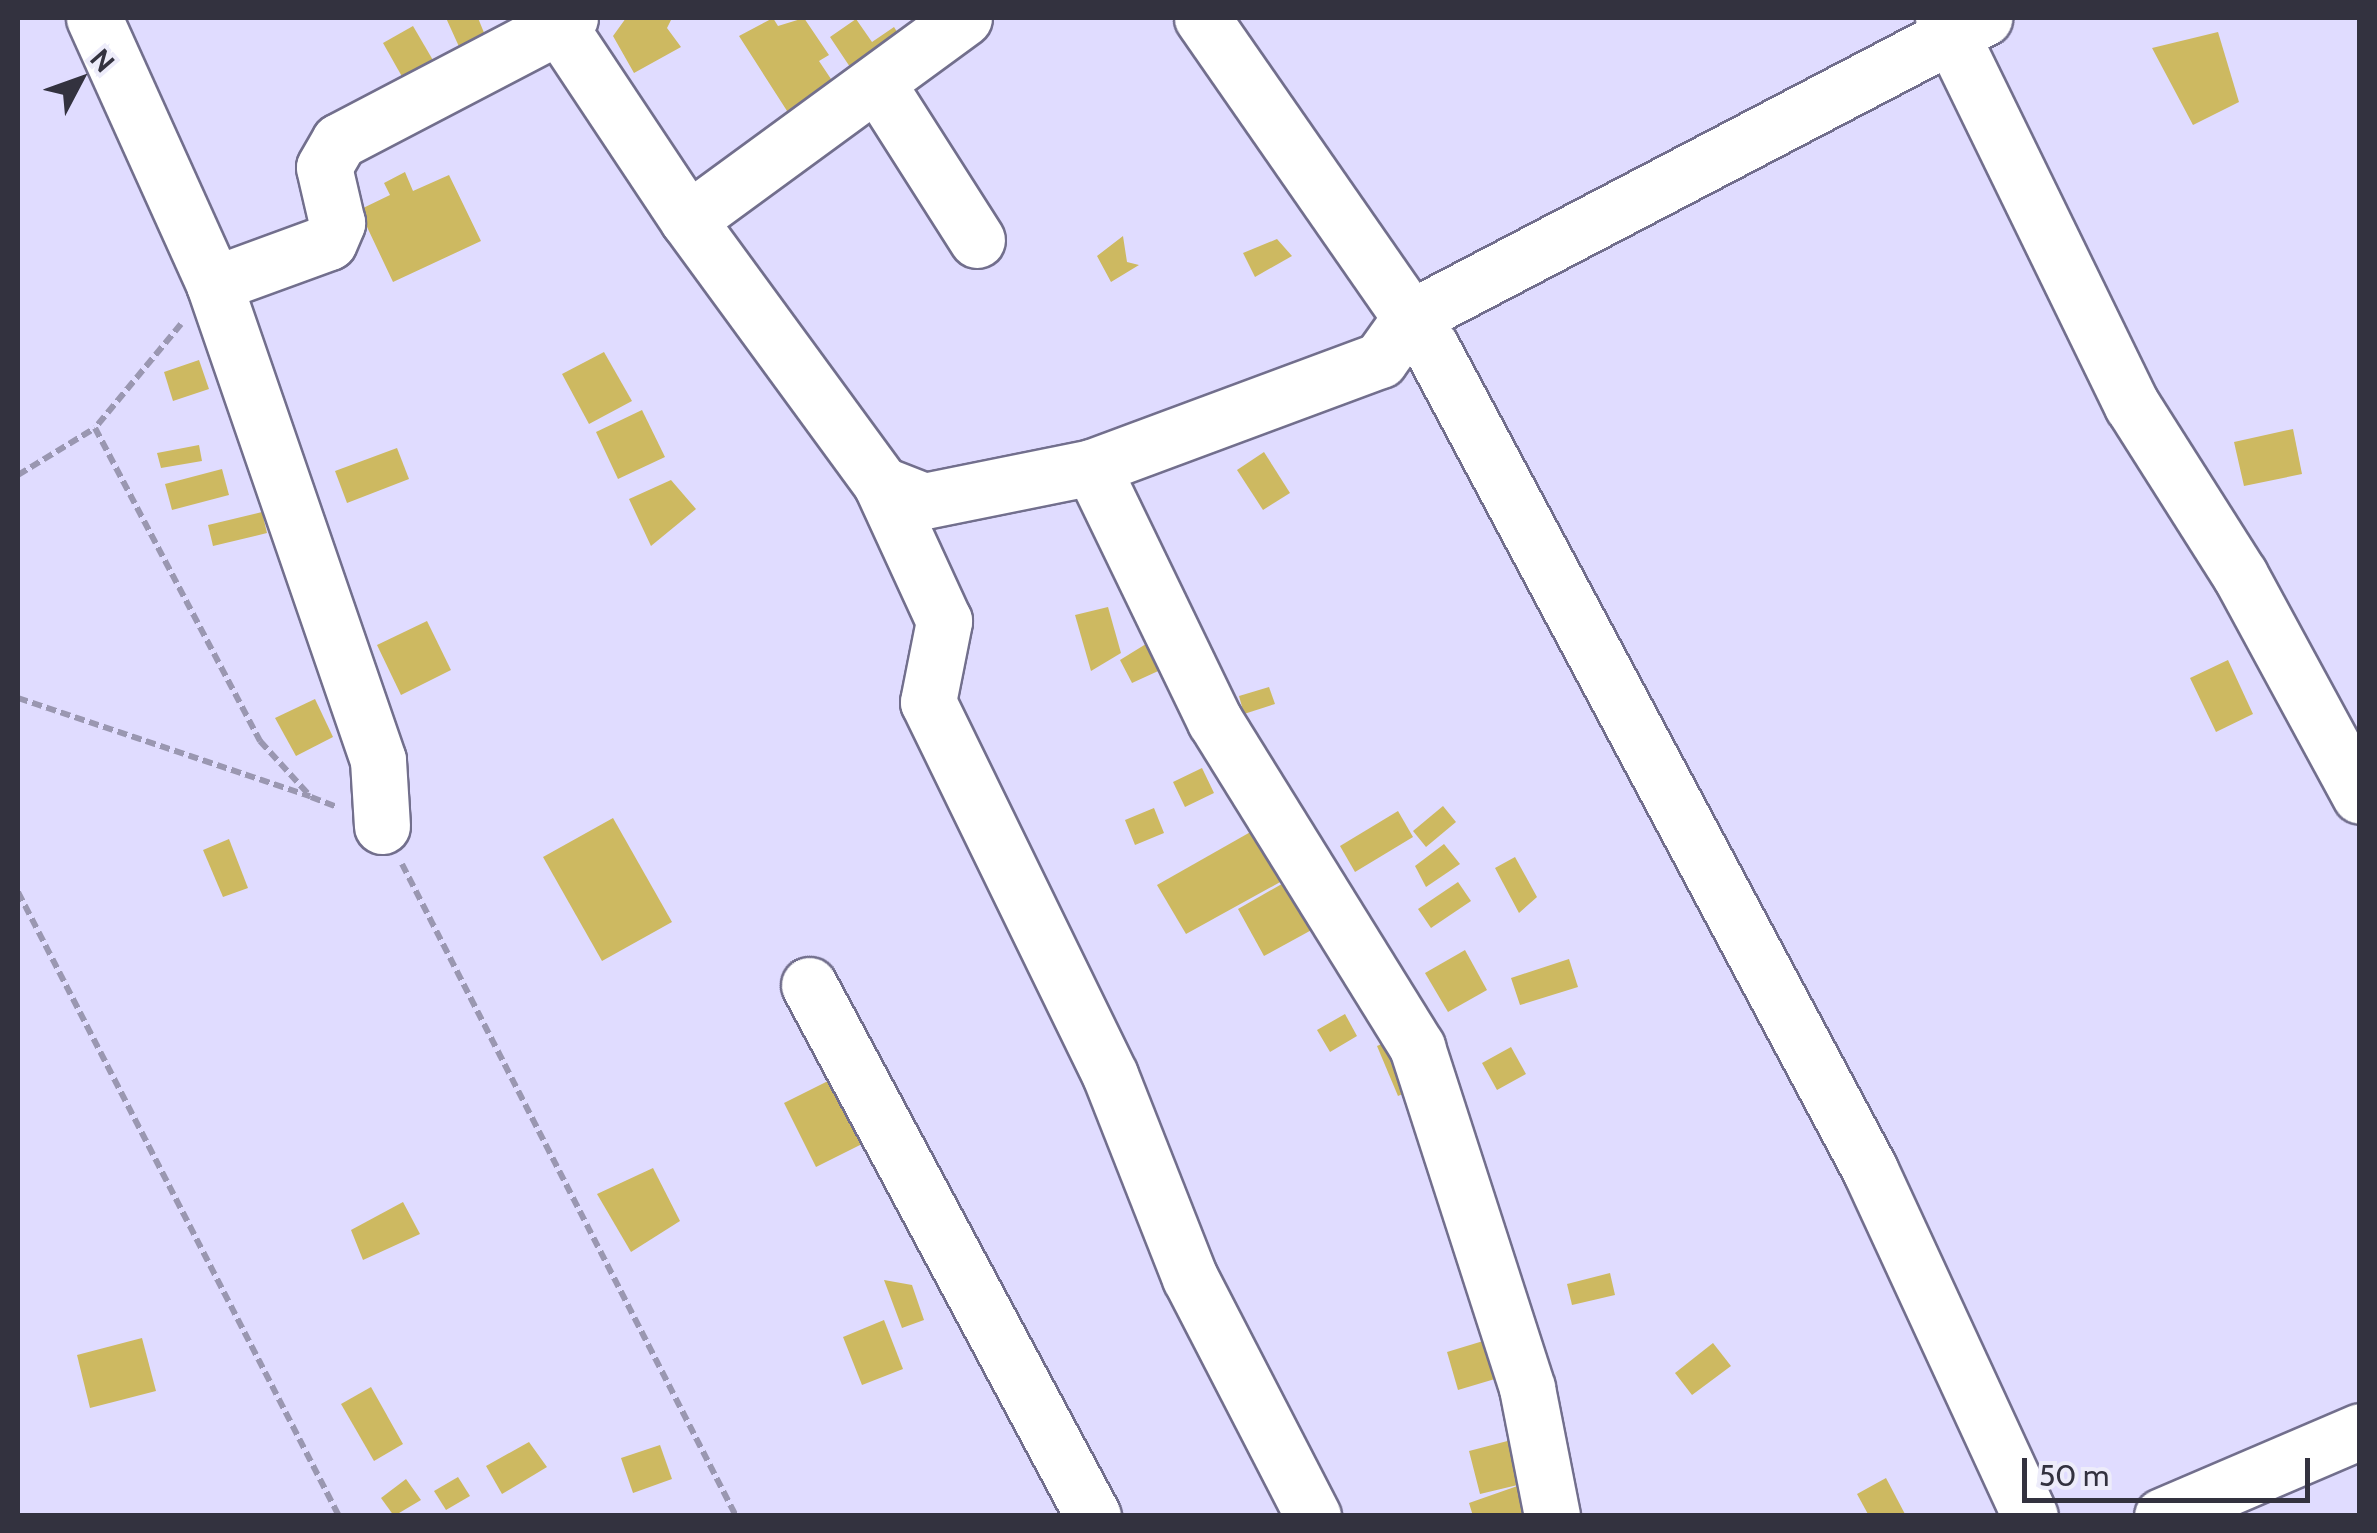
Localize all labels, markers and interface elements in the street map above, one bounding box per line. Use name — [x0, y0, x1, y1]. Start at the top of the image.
north arrow — [30, 30, 130, 130]
text: N — [83, 42, 122, 79]
scale bar — [2027, 1438, 2314, 1500]
text: 50 m — [2039, 1457, 2109, 1494]

